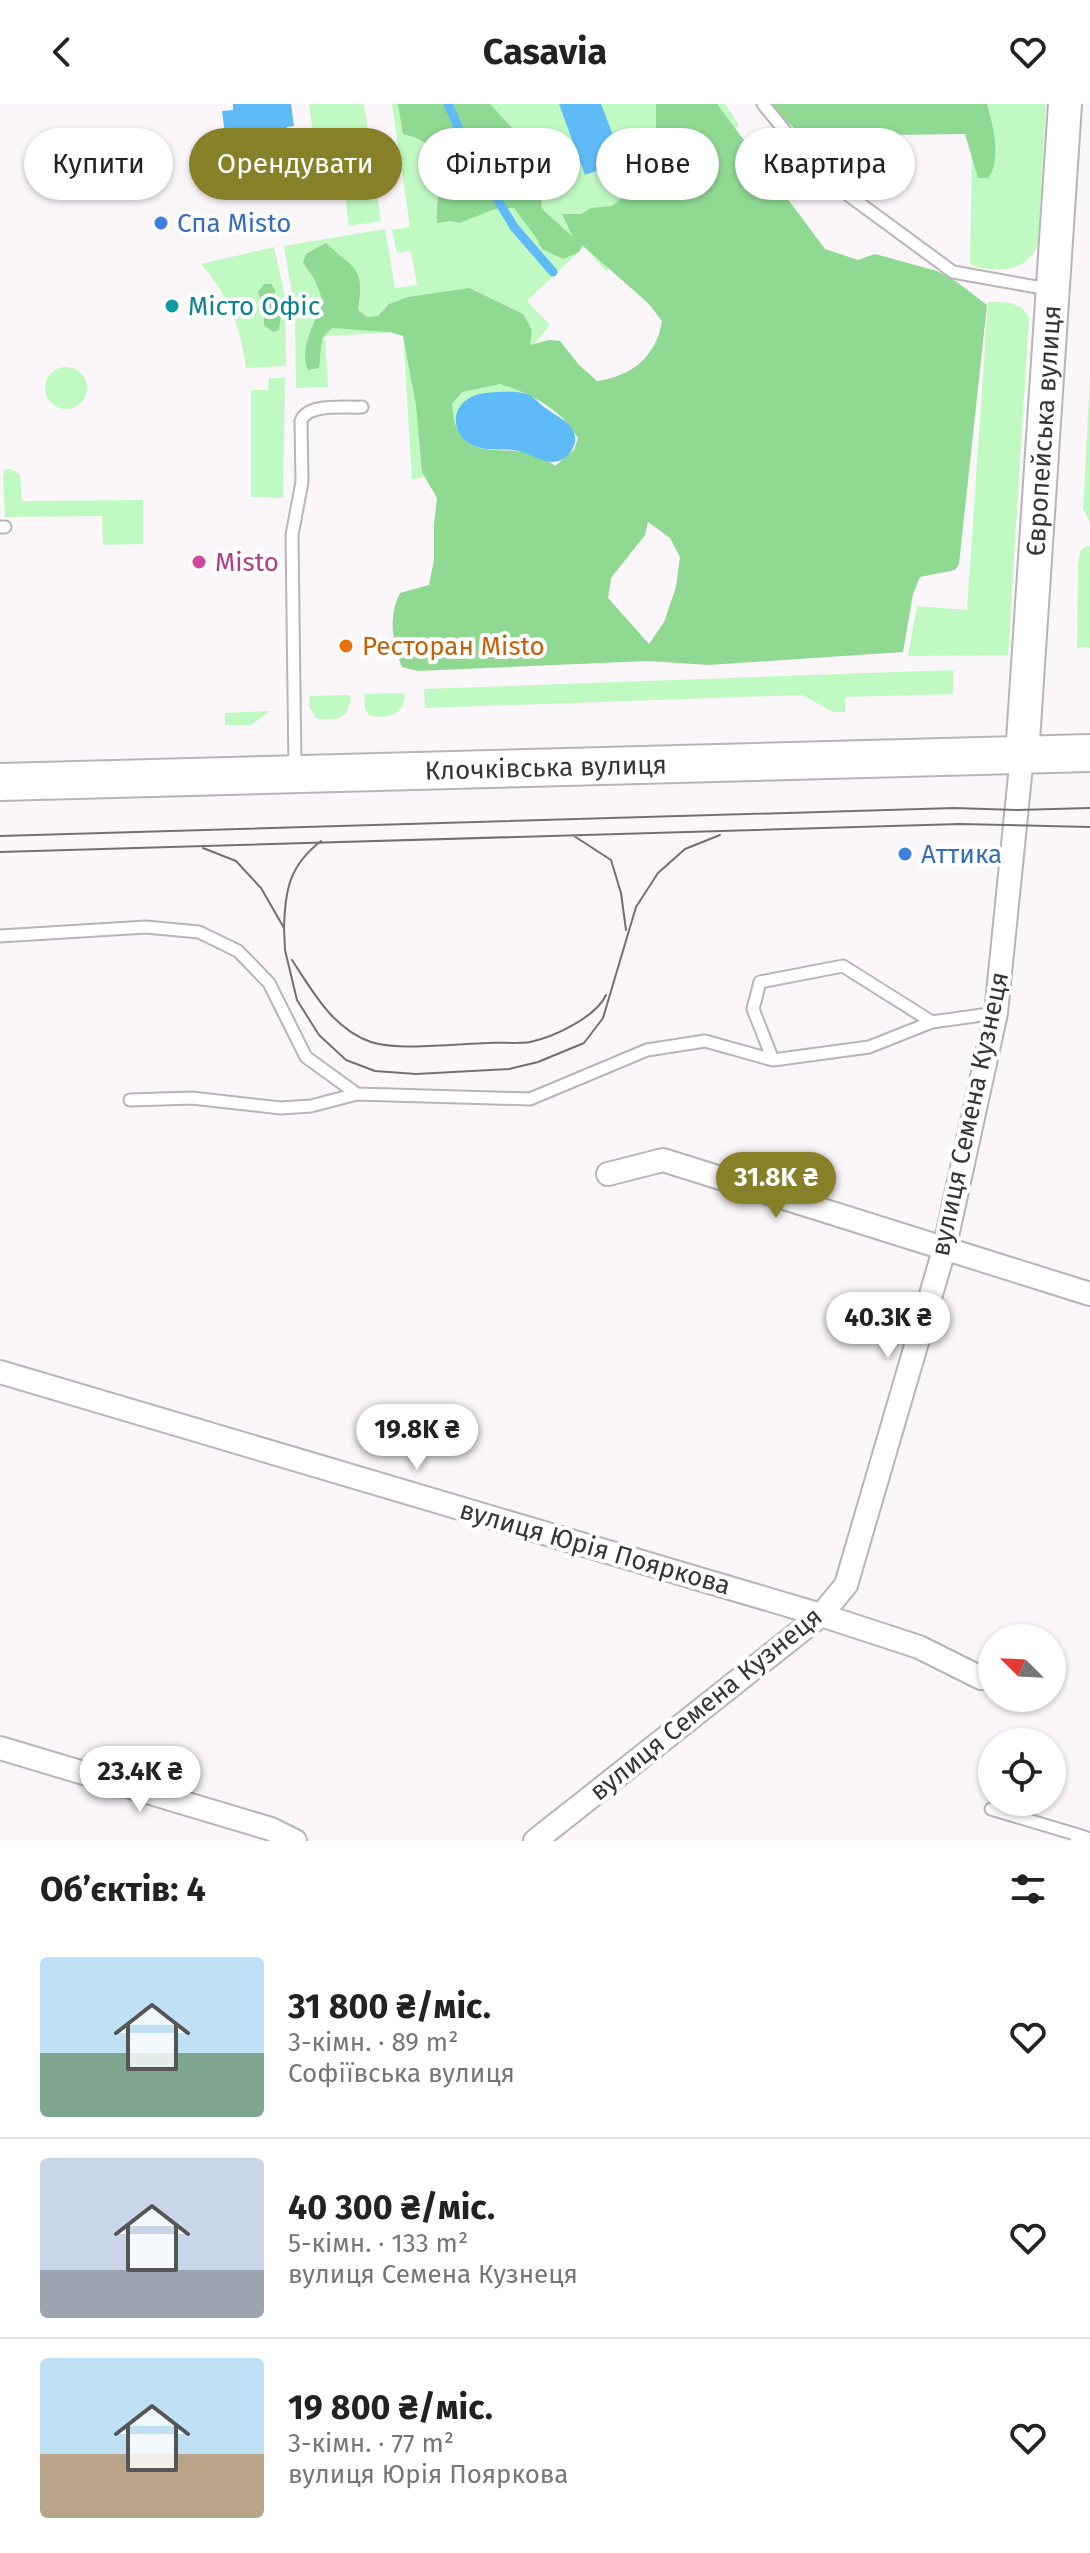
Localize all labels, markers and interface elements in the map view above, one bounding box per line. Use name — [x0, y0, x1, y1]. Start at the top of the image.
icon: back — [40, 30, 84, 74]
text: Casavia — [483, 30, 607, 74]
icon: heart — [1006, 30, 1050, 74]
chip: Купити — [24, 128, 173, 200]
chip: Орендувати — [189, 128, 402, 200]
chip: Фільтри — [418, 128, 580, 200]
chip: Нове — [596, 128, 719, 200]
chip: Квартира — [735, 128, 915, 200]
place label: Спа Misto — [177, 208, 291, 239]
marker: Спа Misto — [152, 214, 170, 232]
place label: Місто Офіс — [188, 291, 320, 322]
marker: Місто Офіс — [163, 297, 181, 315]
street label: Європейська вулиця — [1020, 304, 1067, 557]
place label: Misto — [215, 547, 279, 578]
marker: Misto — [190, 553, 208, 571]
place label: Ресторан Misto — [362, 631, 545, 662]
marker: Ресторан Misto — [337, 637, 355, 655]
street label: Клочківська вулиця — [424, 749, 667, 786]
place label: Аттика — [921, 839, 1002, 870]
marker: Аттика — [896, 845, 914, 863]
street label: вулиця Семена Кузнеця — [925, 969, 1015, 1259]
pin: 31.8K ₴ — [702, 1152, 850, 1220]
text: 31.8K ₴ — [734, 1162, 818, 1193]
pin: 40.3K ₴ — [814, 1292, 962, 1360]
text: 40.3K ₴ — [844, 1302, 932, 1333]
pin: 19.8K ₴ — [343, 1404, 491, 1472]
text: 19.8K ₴ — [374, 1414, 460, 1445]
street label: вулиця Юрія Пояркова — [456, 1494, 734, 1602]
street label: вулиця Семена Кузнеця — [584, 1601, 828, 1807]
north arrow — [978, 1624, 1066, 1712]
map controls — [978, 1624, 1066, 1816]
button: locate — [978, 1728, 1066, 1816]
pin: 23.4K ₴ — [66, 1746, 214, 1814]
text: 23.4K ₴ — [98, 1756, 182, 1787]
icon: filters — [1006, 1867, 1050, 1911]
text: Об’єктів: 4 — [40, 1869, 206, 1910]
text: 31 800 ₴/міс. — [288, 1986, 491, 2027]
icon: home — [104, 1989, 200, 2085]
icon: heart — [1006, 2015, 1050, 2059]
text: 3-кімн. · 89 m² — [288, 2027, 458, 2058]
text: Софіївська вулиця — [288, 2058, 515, 2089]
text: 40 300 ₴/міс. — [288, 2187, 495, 2228]
icon: home — [104, 2190, 200, 2286]
icon: heart — [1006, 2216, 1050, 2260]
text: 5-кімн. · 133 m² — [288, 2228, 468, 2259]
text: вулиця Семена Кузнеця — [288, 2259, 578, 2290]
text: 19 800 ₴/міс. — [288, 2387, 493, 2428]
icon: home — [104, 2390, 200, 2486]
icon: heart — [1006, 2416, 1050, 2460]
text: 3-кімн. · 77 m² — [288, 2428, 454, 2459]
text: вулиця Юрія Пояркова — [288, 2459, 568, 2490]

